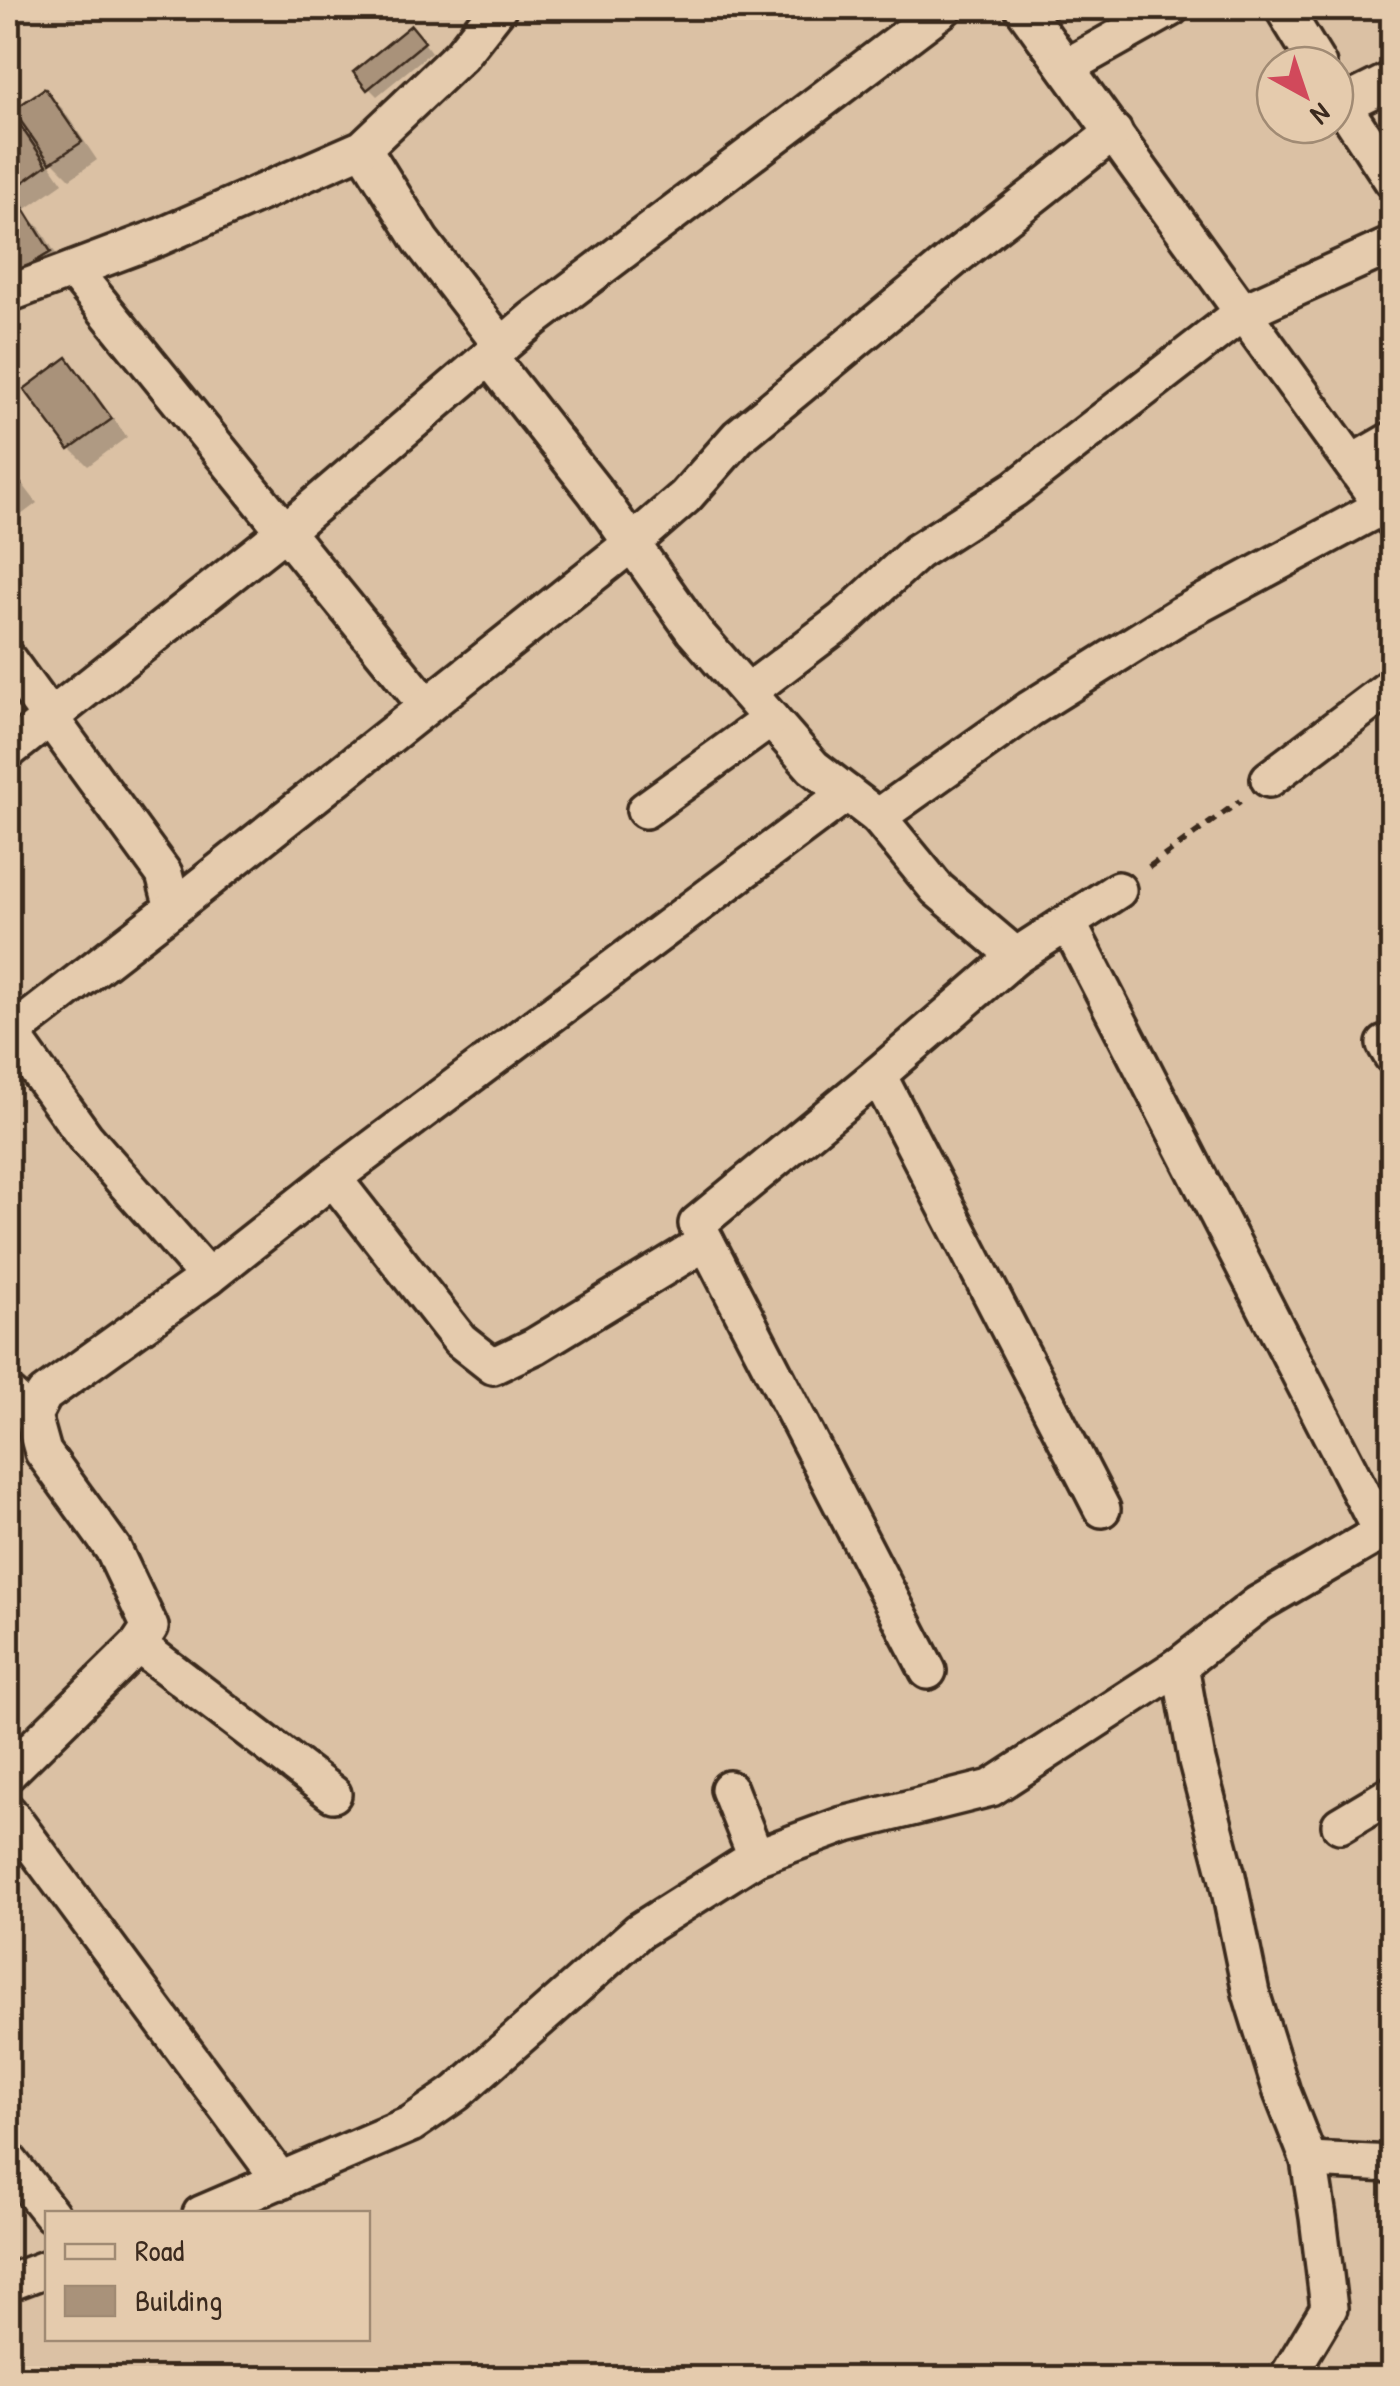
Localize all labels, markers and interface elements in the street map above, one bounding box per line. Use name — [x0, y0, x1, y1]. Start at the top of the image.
north arrow — [1255, 45, 1355, 145]
text: N — [1303, 95, 1339, 134]
legend — [45, 2211, 370, 2341]
text: Road — [135, 2230, 184, 2270]
text: Building — [135, 2280, 222, 2320]

